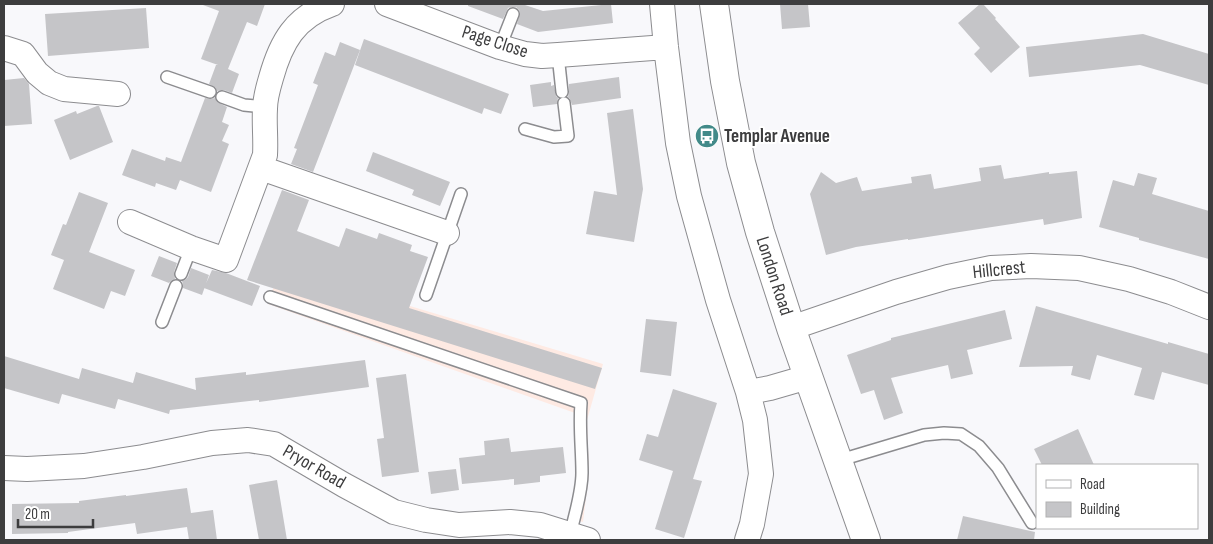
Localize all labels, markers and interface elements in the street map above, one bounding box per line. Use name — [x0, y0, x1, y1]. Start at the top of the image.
street label: Page Close — [459, 21, 531, 63]
bus stop icon: Templar Avenue — [694, 123, 720, 149]
place label: Templar Avenue — [724, 125, 830, 148]
street label: London Road — [750, 234, 798, 318]
street label: Hillcrest — [971, 256, 1027, 284]
street label: Pryor Road — [278, 440, 350, 494]
legend — [1036, 464, 1198, 529]
text: Road — [1080, 475, 1105, 494]
scale bar — [18, 496, 92, 528]
text: Building — [1080, 500, 1120, 519]
text: 20 m — [25, 505, 50, 524]

